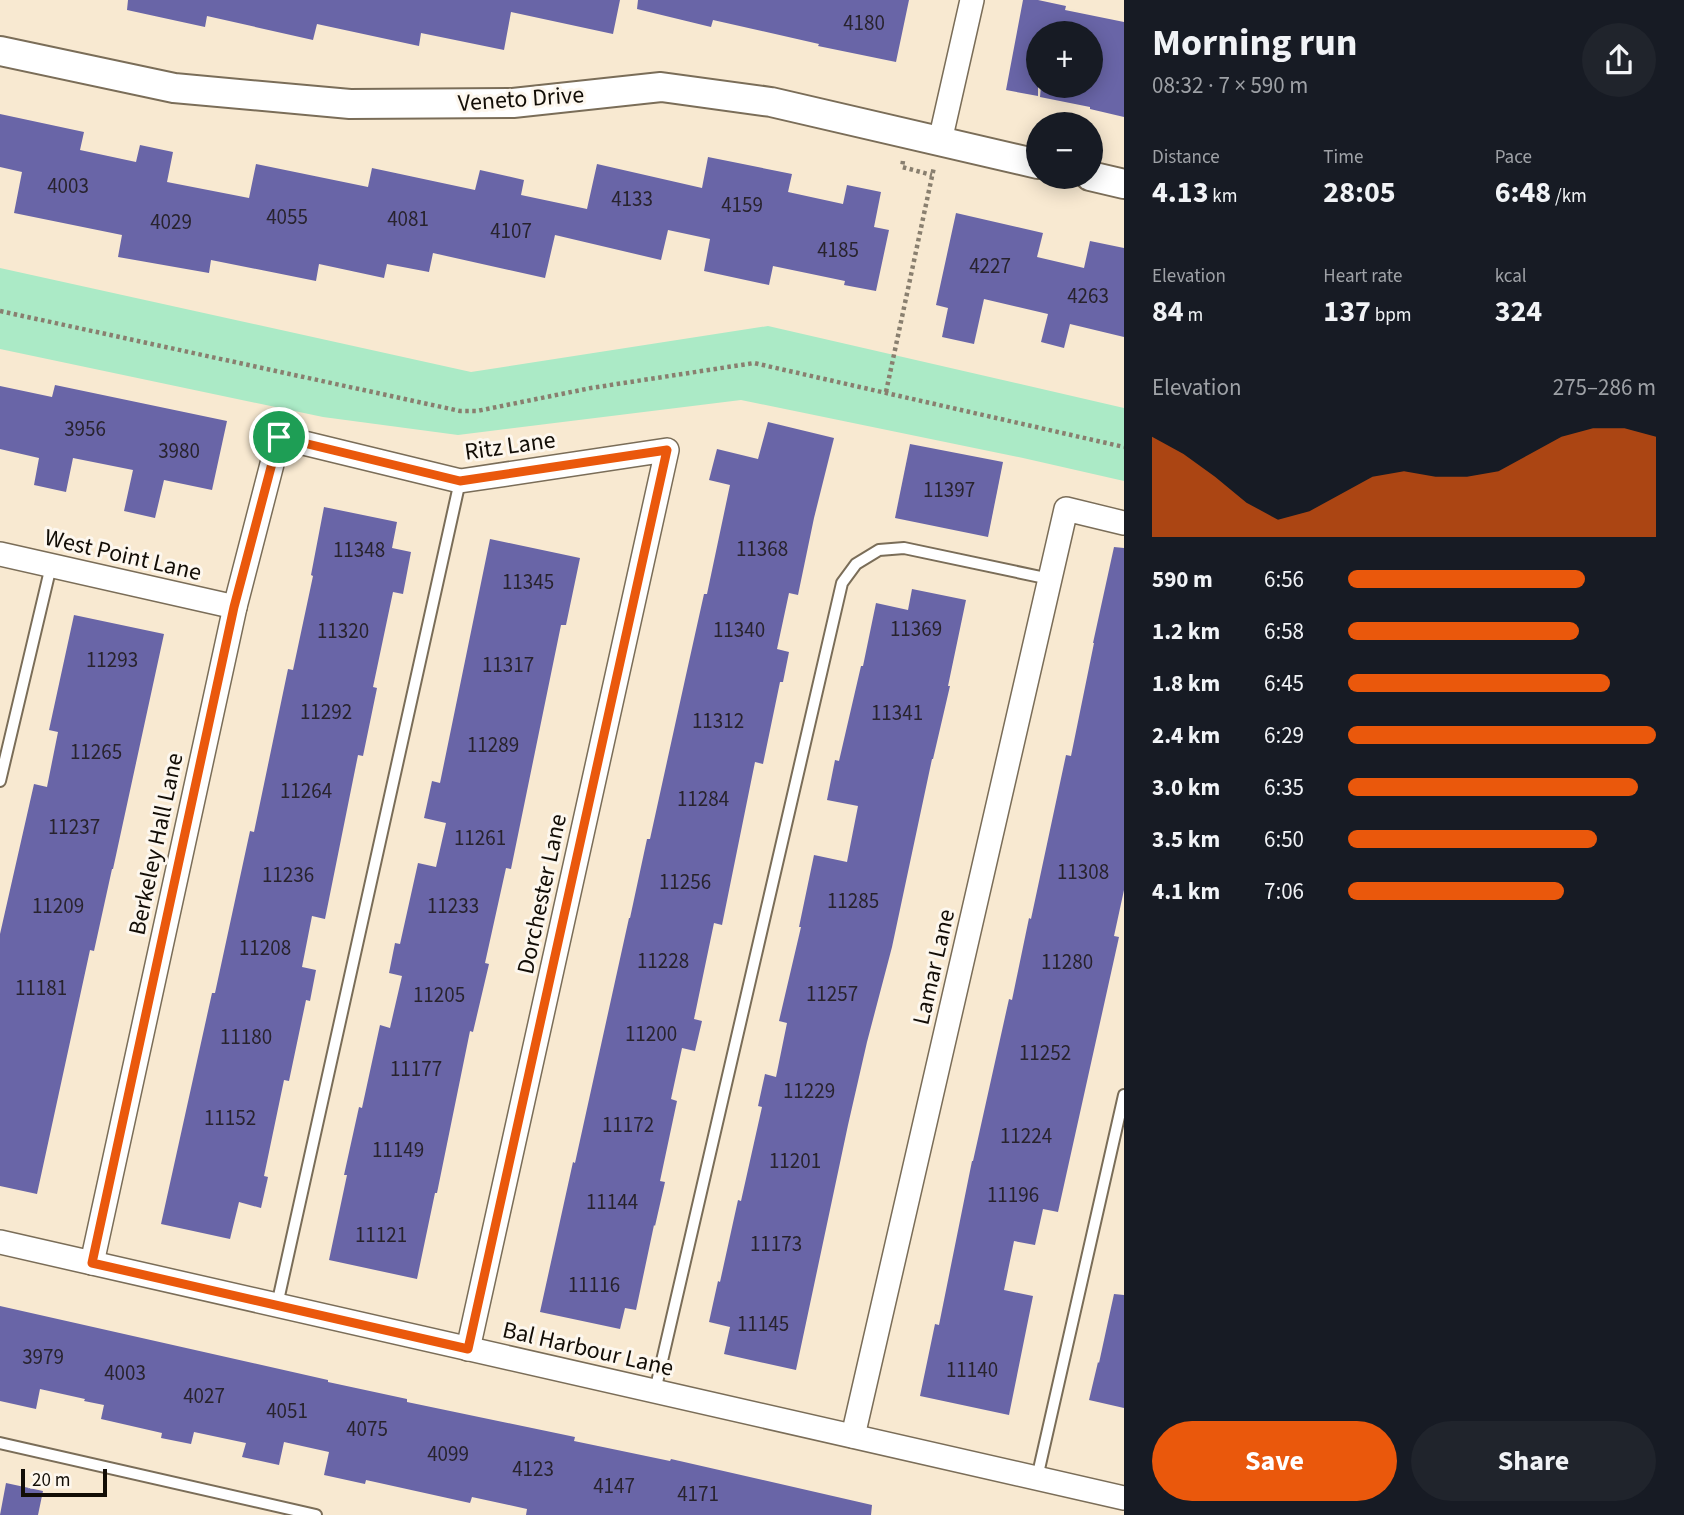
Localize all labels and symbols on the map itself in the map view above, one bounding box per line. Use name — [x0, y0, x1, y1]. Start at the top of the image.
house number: 4180 — [843, 8, 885, 38]
street label: Veneto Drive — [457, 77, 585, 121]
house number: 4003 — [47, 171, 89, 201]
house number: 4133 — [611, 184, 653, 214]
house number: 4159 — [721, 190, 763, 220]
house number: 4055 — [266, 202, 308, 232]
house number: 4081 — [387, 204, 429, 234]
house number: 4029 — [150, 207, 192, 237]
house number: 4107 — [490, 216, 532, 246]
house number: 4185 — [817, 235, 859, 265]
house number: 4227 — [969, 251, 1011, 281]
house number: 4263 — [1067, 281, 1109, 311]
pin — [249, 407, 309, 467]
house number: 3956 — [64, 414, 106, 444]
street label: Ritz Lane — [462, 422, 558, 470]
house number: 3980 — [158, 436, 200, 466]
house number: 11397 — [923, 475, 975, 505]
street label: West Point Lane — [41, 520, 205, 590]
house number: 11368 — [736, 534, 788, 564]
house number: 11348 — [333, 535, 385, 565]
house number: 11345 — [502, 567, 554, 597]
house number: 11369 — [890, 614, 942, 644]
house number: 11340 — [713, 615, 765, 645]
house number: 11320 — [317, 616, 369, 646]
house number: 11293 — [86, 645, 138, 675]
house number: 11317 — [482, 650, 534, 680]
house number: 11292 — [300, 697, 352, 727]
house number: 11341 — [871, 698, 923, 728]
house number: 11312 — [692, 706, 744, 736]
house number: 11289 — [467, 730, 519, 760]
house number: 11265 — [70, 737, 122, 767]
street label: Berkeley Hall Lane — [120, 750, 192, 938]
house number: 11264 — [280, 776, 332, 806]
house number: 11284 — [677, 784, 729, 814]
street label: Dorchester Lane — [508, 811, 576, 977]
house number: 11237 — [48, 812, 100, 842]
house number: 11261 — [454, 823, 506, 853]
house number: 11308 — [1057, 857, 1109, 887]
house number: 11236 — [262, 860, 314, 890]
house number: 11256 — [659, 867, 711, 897]
house number: 11285 — [827, 886, 879, 916]
house number: 11209 — [32, 891, 84, 921]
house number: 11233 — [427, 891, 479, 921]
street label: Lamar Lane — [904, 906, 964, 1028]
house number: 11208 — [239, 933, 291, 963]
house number: 11228 — [637, 946, 689, 976]
house number: 11280 — [1041, 947, 1093, 977]
house number: 11181 — [15, 973, 67, 1003]
house number: 11257 — [806, 979, 858, 1009]
house number: 11205 — [413, 980, 465, 1010]
house number: 11200 — [625, 1019, 677, 1049]
house number: 11180 — [220, 1022, 272, 1052]
house number: 11252 — [1019, 1038, 1071, 1068]
house number: 11177 — [390, 1054, 442, 1084]
house number: 11229 — [783, 1076, 835, 1106]
house number: 11152 — [204, 1103, 256, 1133]
house number: 11172 — [602, 1110, 654, 1140]
house number: 11224 — [1000, 1121, 1052, 1151]
house number: 11149 — [372, 1135, 424, 1165]
house number: 11201 — [769, 1146, 821, 1176]
house number: 11196 — [987, 1180, 1039, 1210]
house number: 11144 — [586, 1187, 638, 1217]
house number: 11121 — [355, 1220, 407, 1250]
house number: 11173 — [750, 1229, 802, 1259]
house number: 11116 — [568, 1270, 620, 1300]
house number: 11145 — [737, 1309, 789, 1339]
street label: Bal Harbour Lane — [499, 1312, 677, 1386]
house number: 3979 — [22, 1342, 64, 1372]
house number: 11140 — [946, 1355, 998, 1385]
house number: 4003 — [104, 1358, 146, 1388]
house number: 4027 — [183, 1381, 225, 1411]
house number: 4051 — [266, 1396, 308, 1426]
house number: 4075 — [346, 1414, 388, 1444]
house number: 4099 — [427, 1439, 469, 1469]
house number: 4123 — [512, 1454, 554, 1484]
scale bar — [21, 1466, 107, 1498]
house number: 4147 — [593, 1471, 635, 1501]
house number: 4171 — [677, 1479, 719, 1509]

